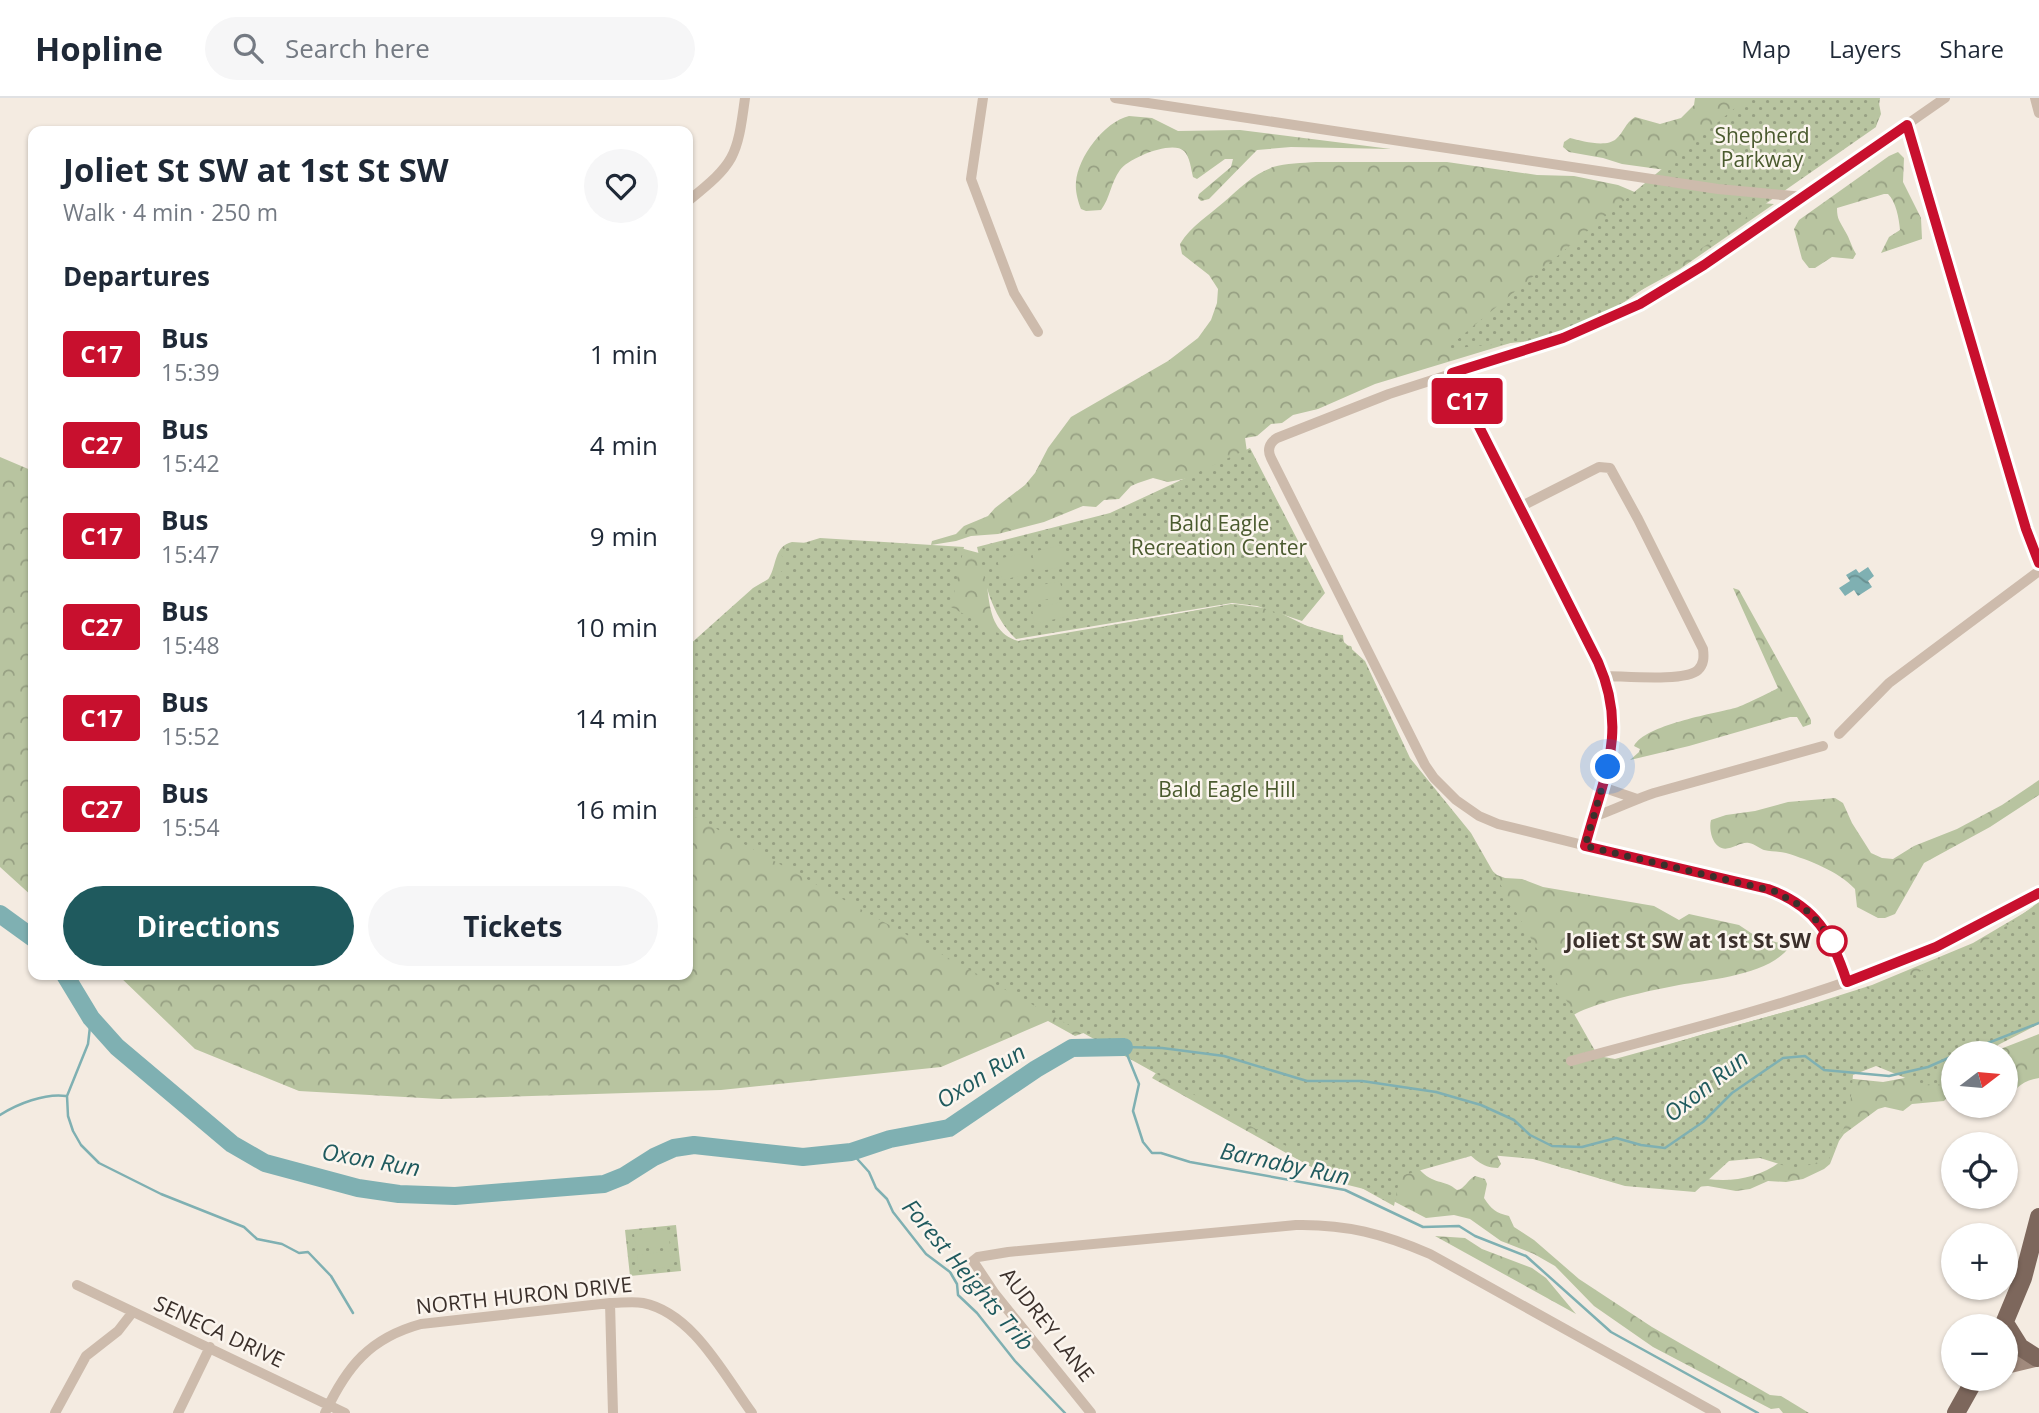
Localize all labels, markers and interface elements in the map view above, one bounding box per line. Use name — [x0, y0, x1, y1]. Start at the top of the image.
search box — [205, 17, 695, 80]
text: Hopline — [35, 26, 163, 71]
icon: search — [229, 29, 267, 67]
text: Search here — [285, 30, 430, 66]
text: Map — [1741, 32, 1791, 65]
text: Layers — [1829, 32, 1902, 65]
text: Share — [1940, 32, 2004, 65]
park label: Shepherd Parkway — [1714, 121, 1810, 173]
text: Joliet St SW at 1st St SW — [63, 147, 449, 192]
button: heart — [584, 149, 658, 223]
text: Walk · 4 min · 250 m — [63, 196, 278, 228]
text: Departures — [63, 258, 210, 294]
text: Bus — [161, 320, 208, 356]
text: 1 min — [590, 336, 658, 372]
text: C17 — [80, 337, 123, 370]
text: 15:39 — [161, 356, 220, 388]
line badge: C17 — [1427, 378, 1507, 424]
text: C17 — [1446, 384, 1488, 417]
text: Bus — [161, 411, 208, 447]
text: 4 min — [590, 427, 658, 463]
text: C27 — [80, 428, 123, 461]
text: 15:42 — [161, 447, 220, 479]
text: Bus — [161, 502, 208, 538]
park label: Bald Eagle Recreation Center — [1131, 509, 1308, 561]
text: 9 min — [590, 518, 658, 554]
text: C17 — [80, 519, 123, 552]
text: 15:47 — [161, 538, 220, 570]
text: Bus — [161, 593, 208, 629]
text: 10 min — [575, 609, 658, 645]
text: C27 — [80, 610, 123, 643]
text: 15:48 — [161, 629, 220, 661]
text: Bus — [161, 684, 208, 720]
text: 14 min — [575, 700, 658, 736]
text: C17 — [80, 701, 123, 734]
text: 15:52 — [161, 720, 220, 752]
your location — [1590, 749, 1625, 784]
text: Bus — [161, 775, 208, 811]
park label: Bald Eagle Hill — [1158, 775, 1296, 803]
text: 16 min — [575, 791, 658, 827]
text: C27 — [80, 792, 123, 825]
text: 15:54 — [161, 811, 220, 843]
button: Directions — [63, 886, 354, 966]
button: Tickets — [368, 886, 658, 966]
place label: Joliet St SW at 1st St SW — [1564, 926, 1812, 954]
marker: Joliet St SW at 1st St SW — [1817, 926, 1847, 956]
water label: Oxon Run — [930, 1035, 1031, 1115]
north arrow — [1941, 1041, 2018, 1118]
map controls — [1941, 1041, 2018, 1391]
water label: Oxon Run — [1656, 1042, 1754, 1128]
button: locate — [1941, 1132, 2018, 1209]
water label: Barnaby Run — [1217, 1134, 1353, 1192]
water label: Oxon Run — [319, 1135, 423, 1183]
water label: Forest Heights Trib — [896, 1192, 1042, 1357]
button: + — [1941, 1223, 2018, 1300]
street label: AUDREY LANE — [994, 1262, 1101, 1387]
street label: NORTH HURON DRIVE — [414, 1270, 633, 1320]
street label: SENECA DRIVE — [150, 1289, 289, 1374]
button: − — [1941, 1314, 2018, 1391]

